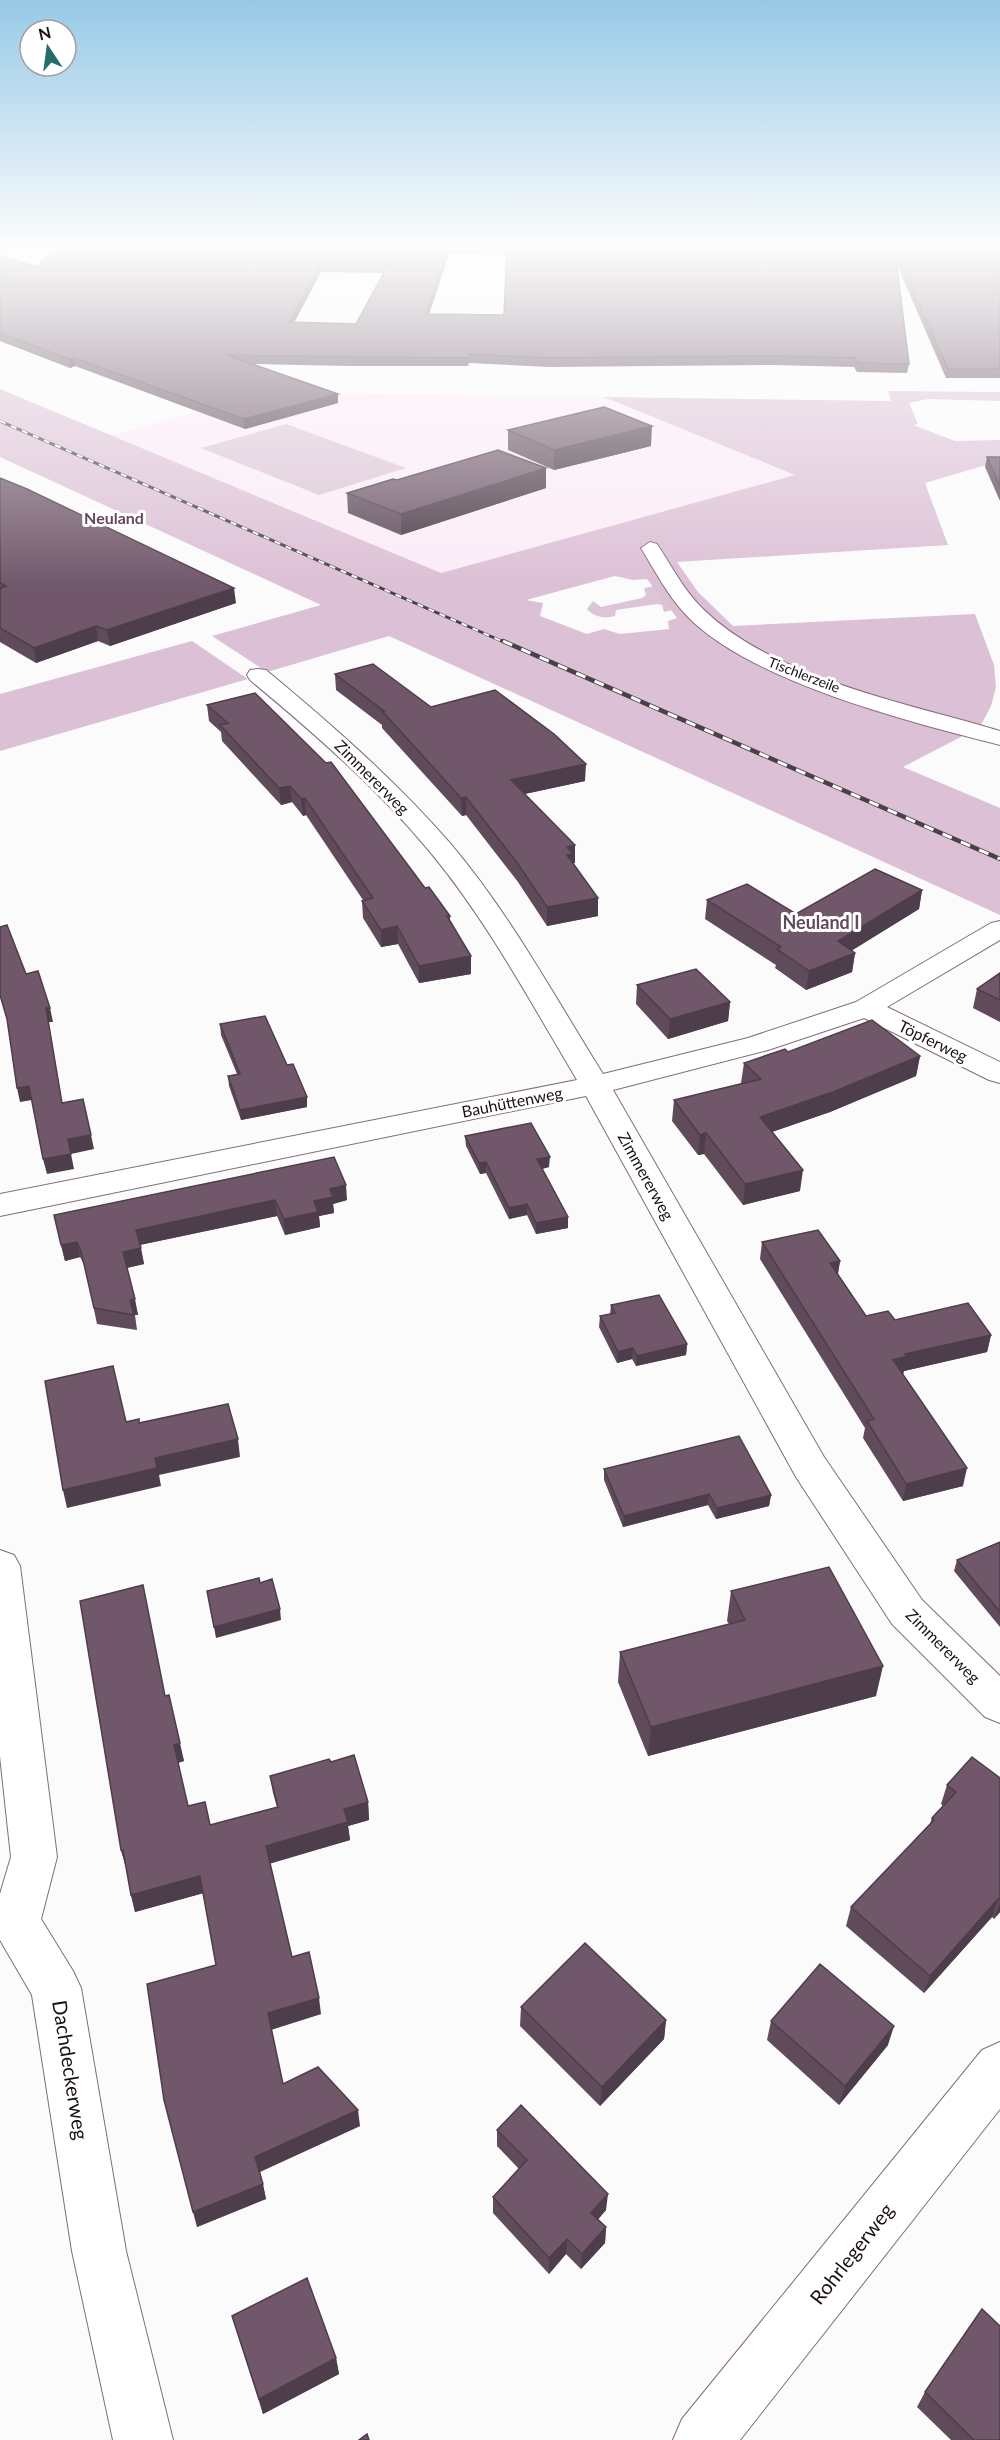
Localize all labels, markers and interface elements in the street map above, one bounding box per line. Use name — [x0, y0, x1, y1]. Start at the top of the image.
north arrow — [18, 18, 78, 78]
text: N — [36, 22, 53, 44]
district label: Neuland — [84, 508, 144, 527]
street label: Tischlerzeile — [766, 653, 843, 696]
street label: Zimmererweg — [331, 736, 413, 818]
district label: Neuland I — [782, 911, 860, 933]
street label: Töpferweg — [896, 1016, 971, 1065]
street label: Bauhüttenweg — [460, 1082, 564, 1121]
street label: Zimmererweg — [615, 1129, 678, 1223]
street label: Zimmererweg — [902, 1605, 984, 1687]
street label: Dachdeckerweg — [48, 1998, 94, 2141]
street label: Rohrlegerweg — [804, 2198, 898, 2309]

